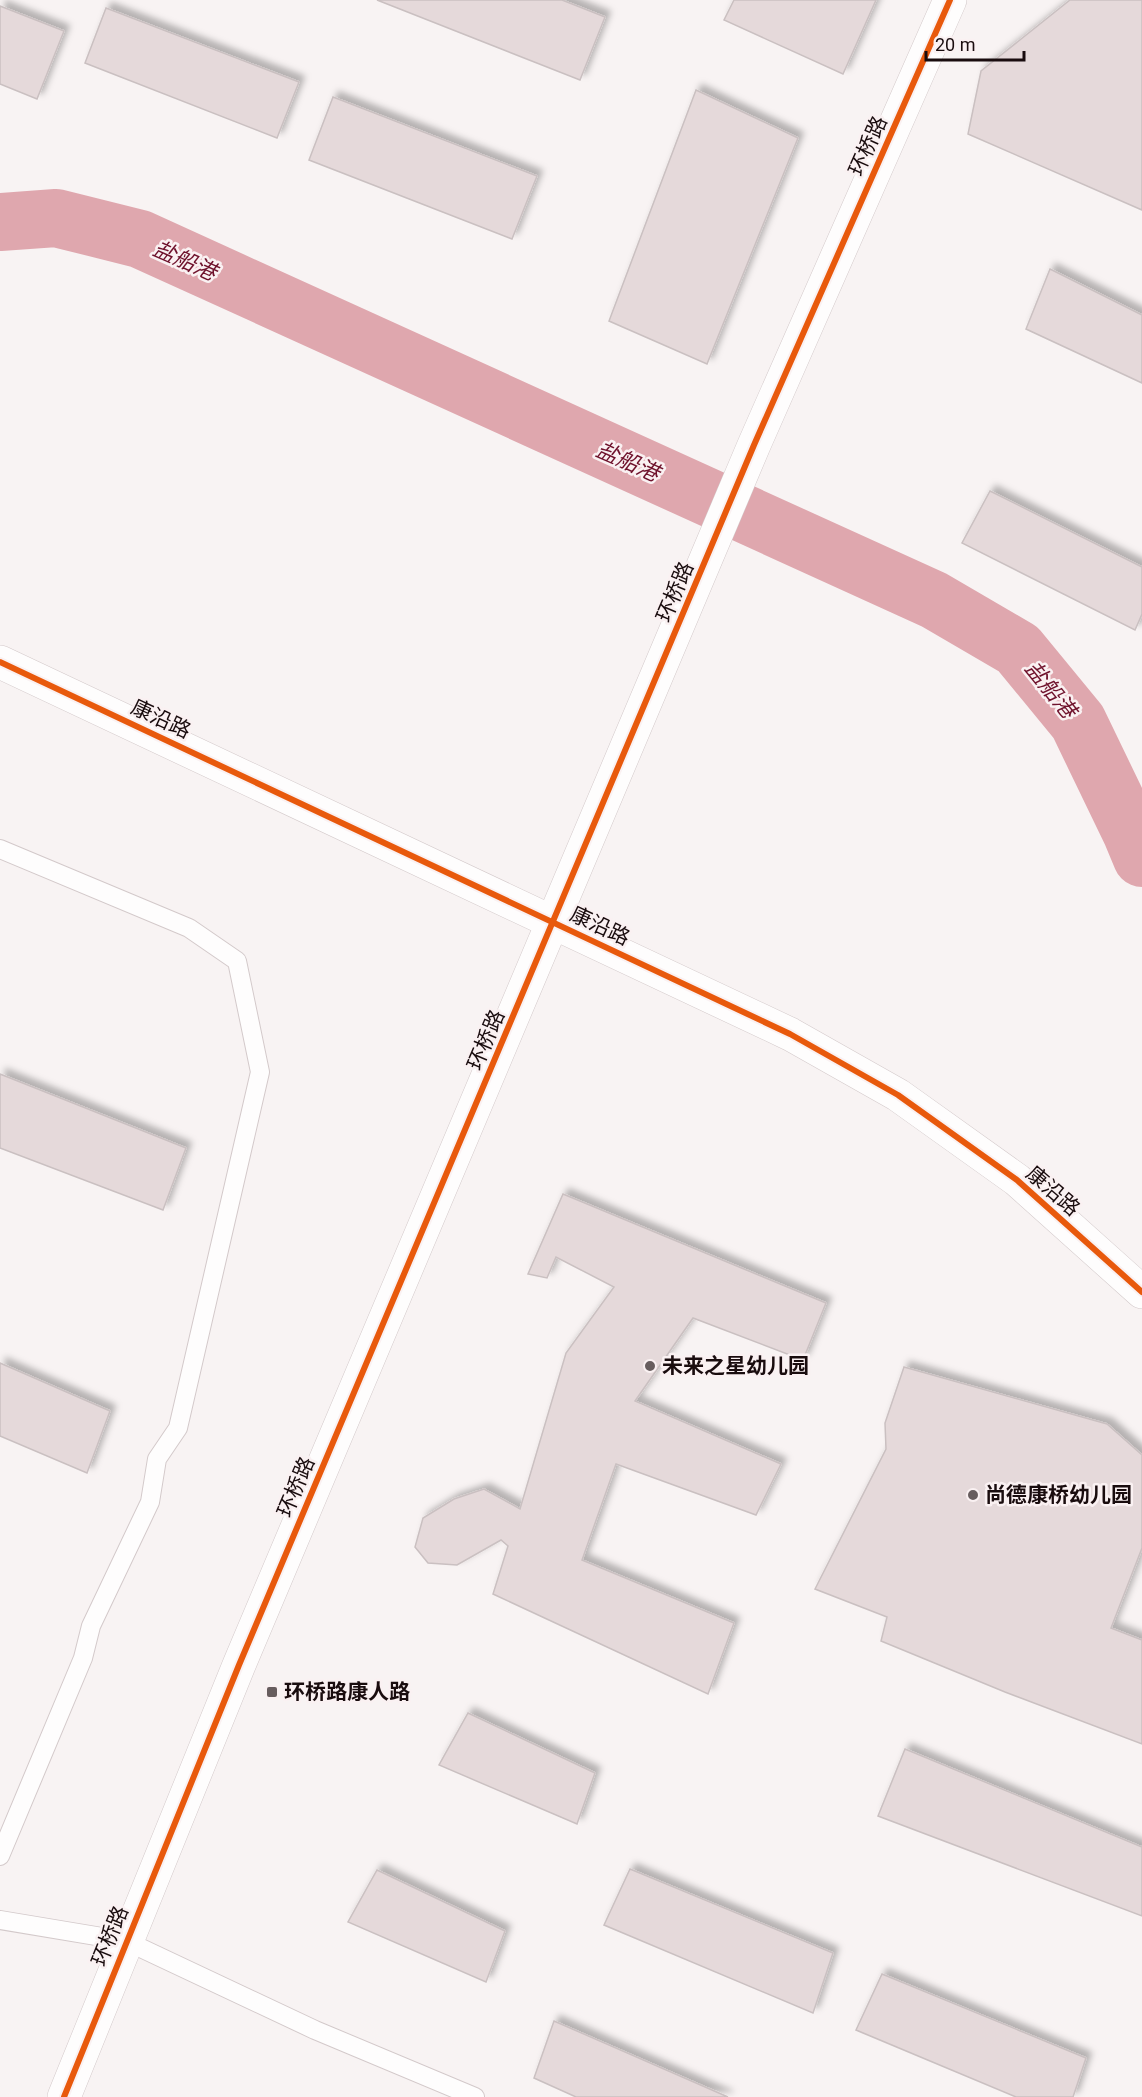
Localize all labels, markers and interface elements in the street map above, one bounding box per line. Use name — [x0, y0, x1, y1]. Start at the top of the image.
scale bar — [926, 24, 1024, 62]
text: 20 m — [935, 34, 975, 55]
street label: 环桥路 — [844, 112, 892, 180]
water label: 盐船港 — [150, 236, 223, 287]
water label: 盐船港 — [593, 437, 666, 488]
street label: 环桥路 — [652, 558, 698, 626]
water label: 盐船港 — [1020, 656, 1083, 725]
street label: 康沿路 — [127, 695, 195, 743]
street label: 康沿路 — [566, 902, 634, 950]
street label: 环桥路 — [463, 1006, 509, 1074]
street label: 康沿路 — [1021, 1161, 1085, 1221]
place label: 未来之星幼儿园 — [662, 1354, 809, 1378]
marker: 未来之星幼儿园 — [643, 1359, 657, 1373]
street label: 环桥路 — [273, 1453, 319, 1521]
place label: 尚德康桥幼儿园 — [985, 1483, 1132, 1507]
marker: 尚德康桥幼儿园 — [966, 1488, 980, 1502]
place label: 环桥路康人路 — [284, 1680, 410, 1704]
marker: 环桥路康人路 — [265, 1685, 279, 1699]
street label: 环桥路 — [87, 1902, 133, 1970]

